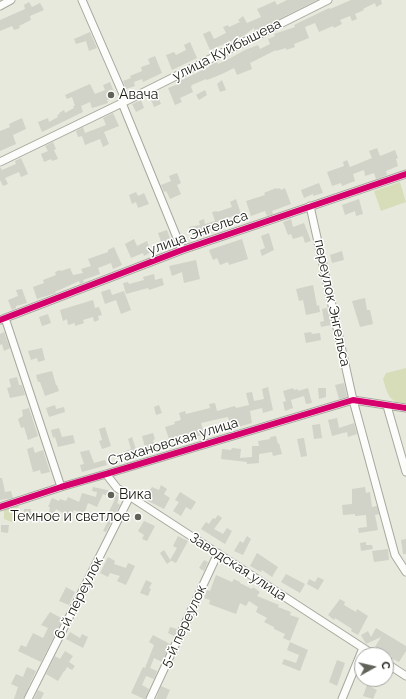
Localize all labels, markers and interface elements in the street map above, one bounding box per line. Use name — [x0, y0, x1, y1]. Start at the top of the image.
street label: улица Куйбышева — [170, 15, 284, 85]
place label: Авача — [119, 87, 158, 103]
marker: Авача — [106, 90, 116, 100]
street label: улица Энгельса — [146, 207, 250, 259]
street label: переулок Энгельса — [310, 238, 354, 368]
street label: Стахановская улица — [106, 414, 240, 470]
place label: Вика — [119, 487, 152, 503]
marker: Вика — [106, 490, 116, 500]
place label: Темное и светлое — [10, 509, 130, 525]
marker: Темное и светлое — [133, 512, 143, 522]
street label: Заводская улица — [186, 529, 290, 605]
street label: 6-й переулок — [51, 554, 107, 642]
street label: 5-й переулок — [158, 582, 210, 670]
north arrow — [354, 647, 394, 687]
text: С — [378, 661, 392, 670]

